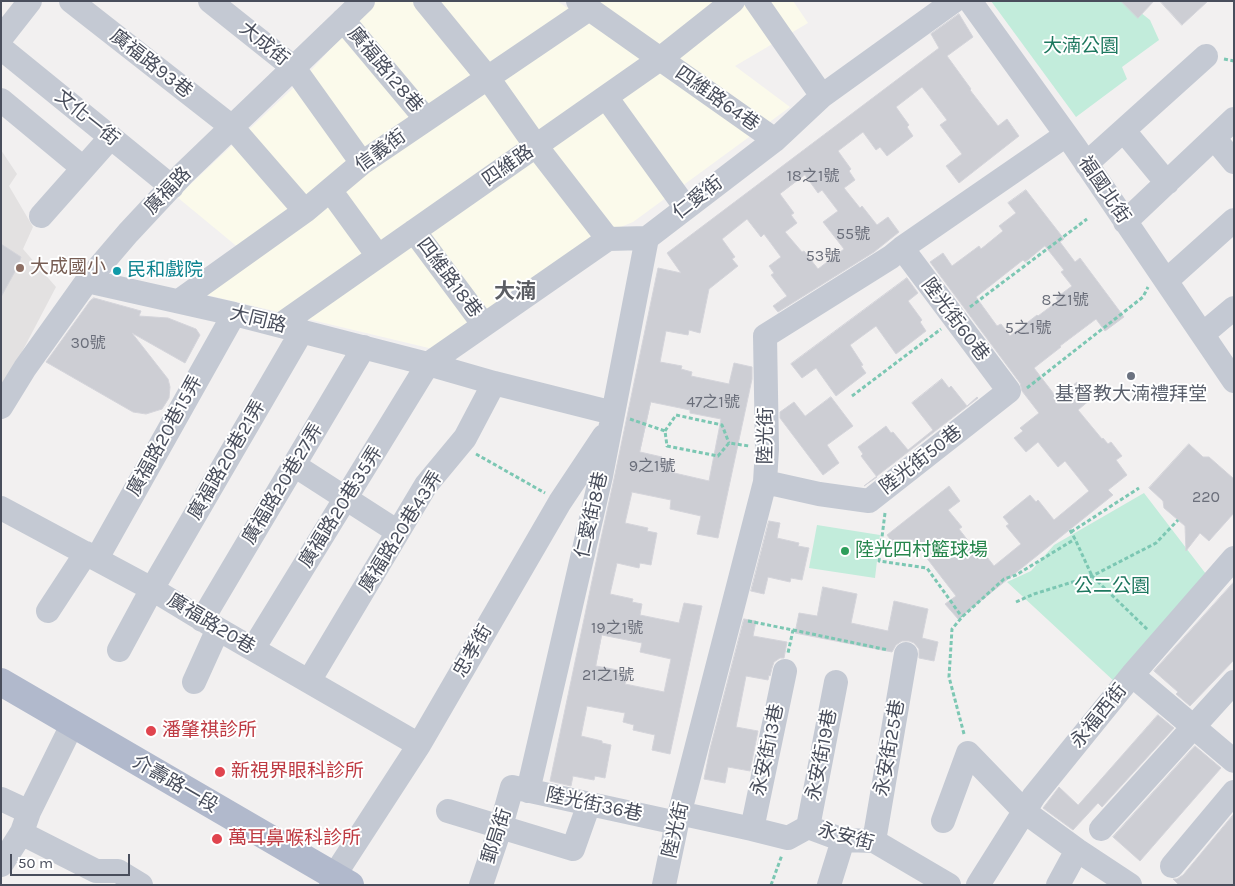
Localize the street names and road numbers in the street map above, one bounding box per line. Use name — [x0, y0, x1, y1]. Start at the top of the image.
street label: 大成街 — [235, 17, 293, 71]
street label: 廣福路128巷 — [343, 22, 427, 118]
street label: 廣福路93巷 — [105, 25, 197, 103]
street label: 四維路64巷 — [671, 62, 763, 136]
street label: 文化一街 — [50, 85, 124, 151]
street label: 信義街 — [351, 125, 411, 177]
street label: 四維路 — [478, 140, 538, 192]
street label: 福國北街 — [1073, 152, 1135, 228]
street label: 廣福路 — [140, 163, 196, 219]
street label: 仁愛街 — [669, 171, 727, 225]
street label: 四維路18巷 — [412, 234, 486, 322]
street label: 陸光街60巷 — [916, 274, 994, 366]
street label: 大同路 — [228, 302, 288, 338]
street label: 廣福路20巷15弄 — [122, 372, 208, 500]
street label: 廣福路20巷21弄 — [183, 396, 271, 524]
street label: 陸光街 — [754, 407, 778, 465]
street label: 廣福路20巷27弄 — [238, 419, 328, 549]
street label: 陸光街50巷 — [875, 421, 967, 499]
street label: 廣福路20巷35弄 — [294, 442, 388, 572]
street label: 廣福路20巷43弄 — [354, 467, 448, 597]
street label: 仁愛街8巷 — [571, 470, 613, 560]
street label: 廣福路20巷 — [163, 589, 259, 659]
street label: 忠孝街 — [449, 621, 497, 681]
street label: 永福西街 — [1066, 679, 1132, 753]
street label: 永安街25巷 — [870, 698, 910, 798]
street label: 永安街13巷 — [747, 702, 789, 798]
street label: 永安街19巷 — [802, 707, 842, 803]
street label: 介壽路一段 — [128, 750, 222, 818]
street label: 陸光街36巷 — [544, 784, 644, 826]
street label: 陸光街 — [658, 800, 694, 860]
street label: 郵局街 — [477, 805, 517, 867]
street label: 永安街 — [816, 819, 876, 855]

